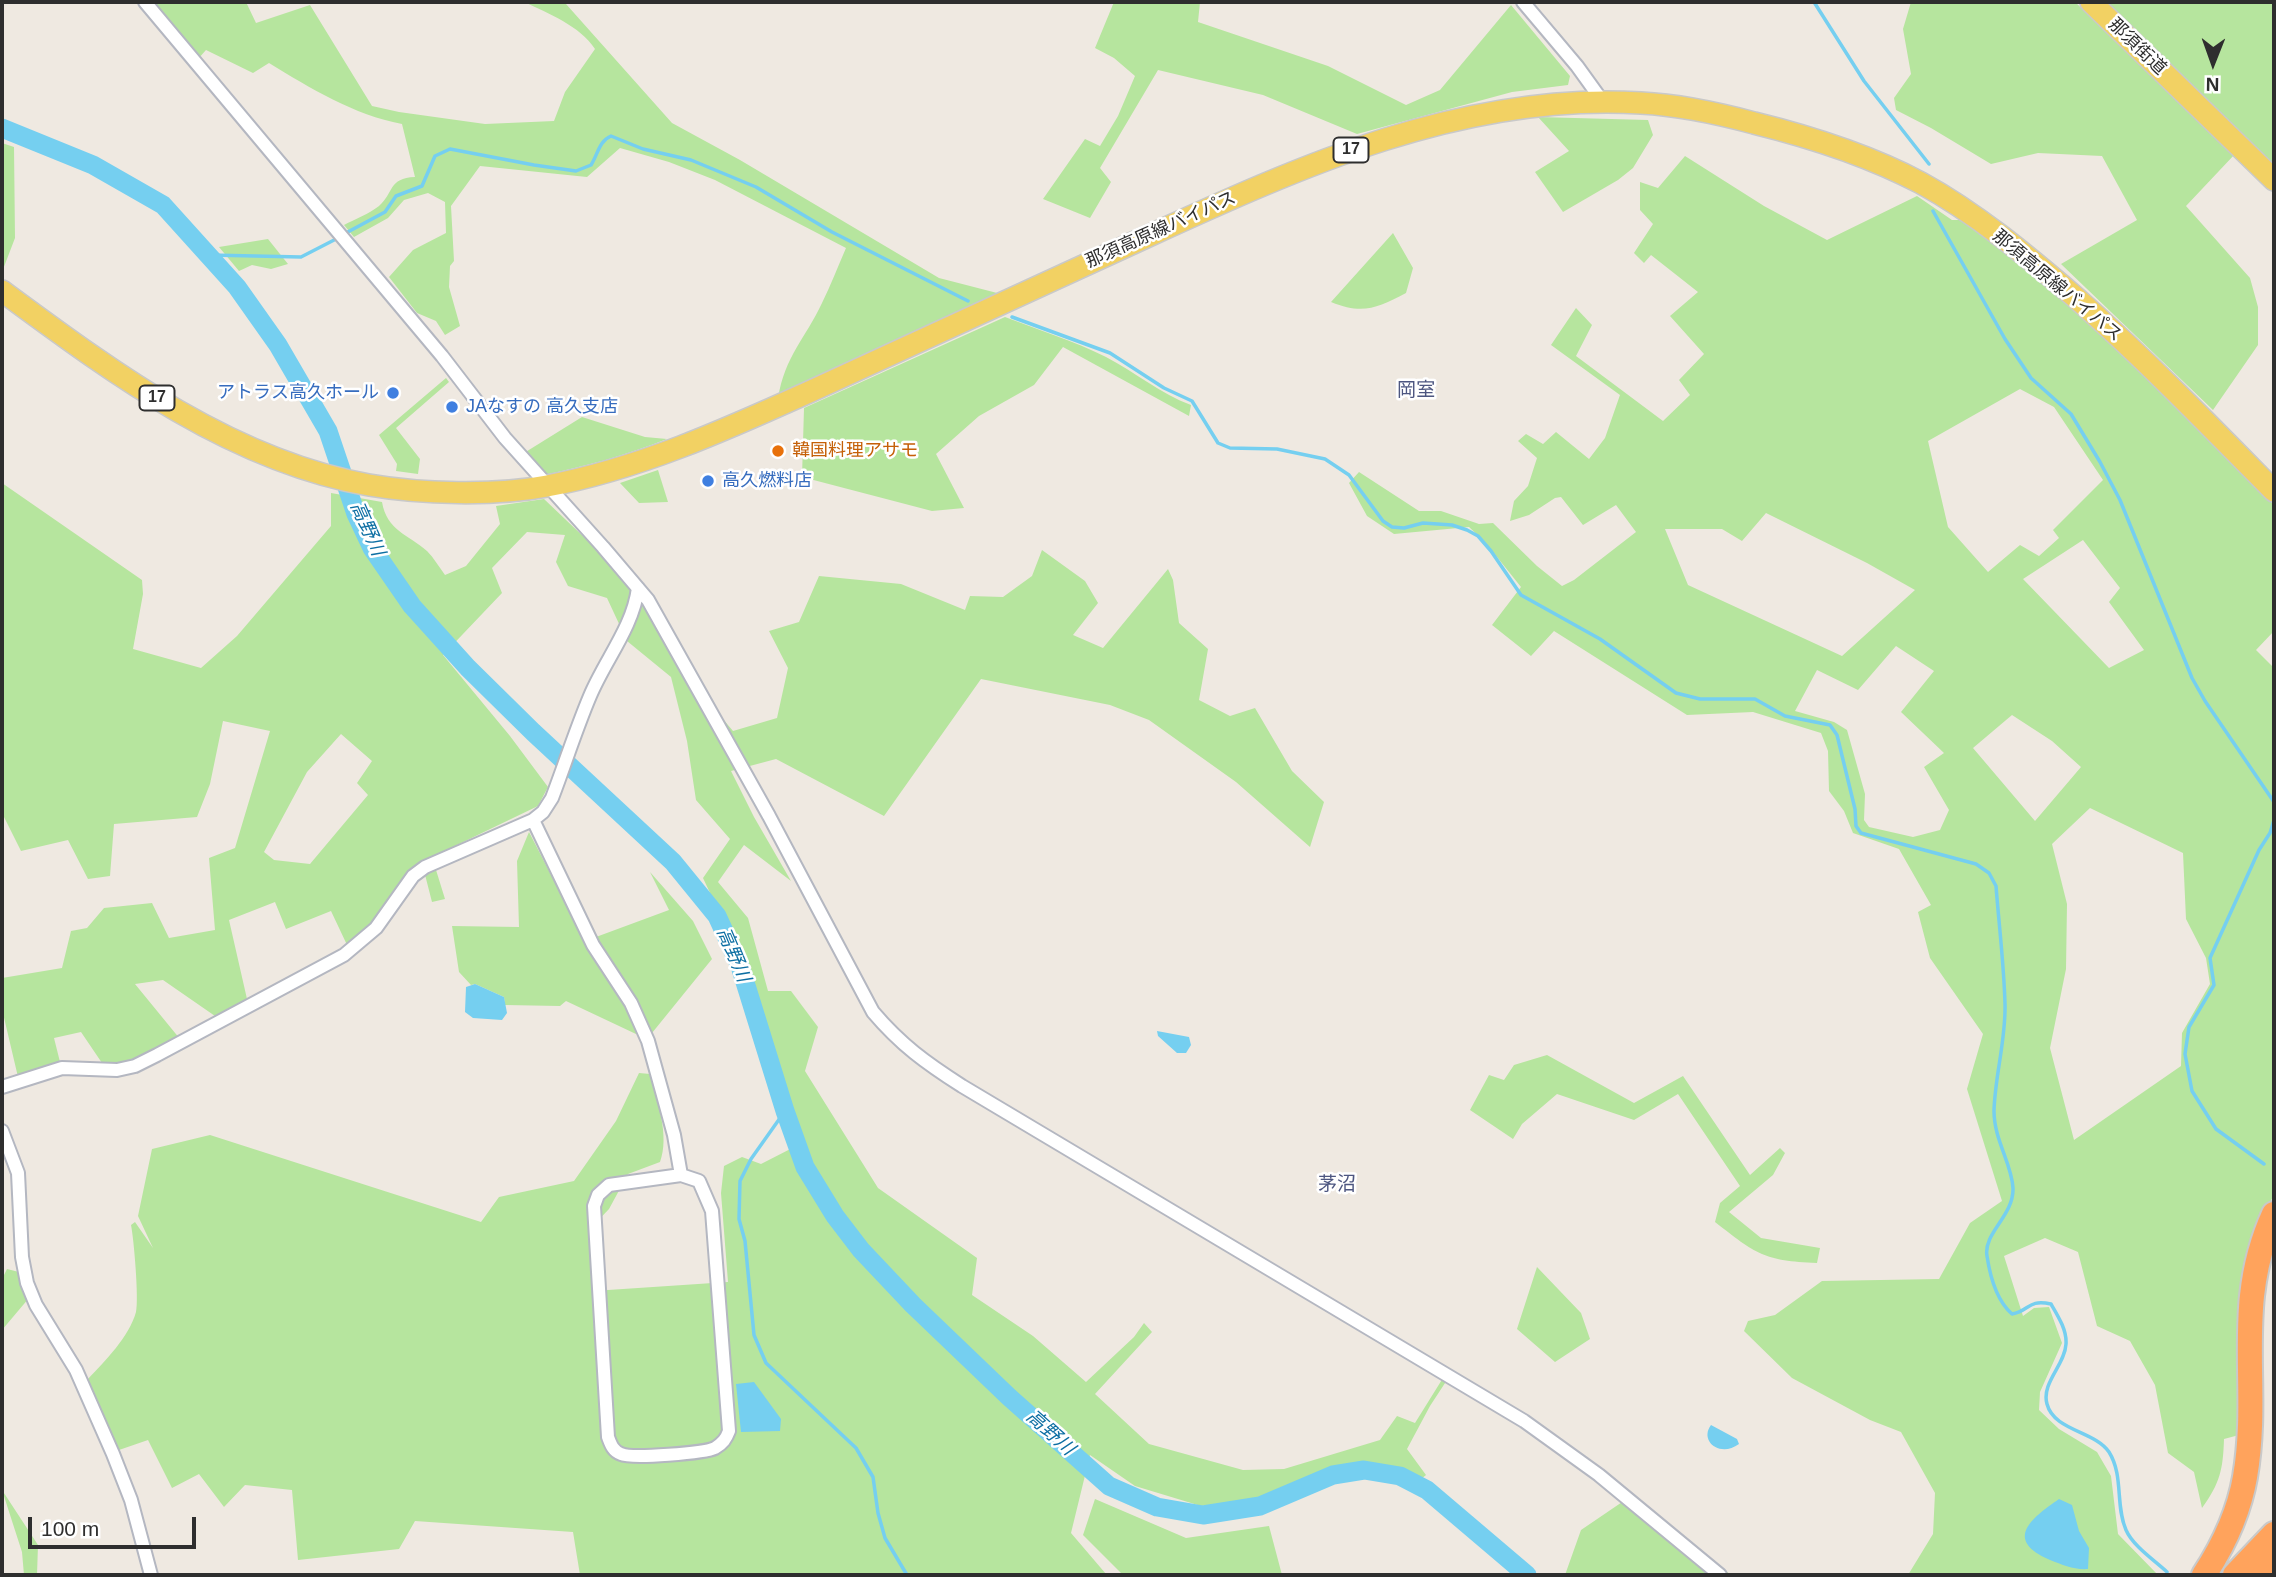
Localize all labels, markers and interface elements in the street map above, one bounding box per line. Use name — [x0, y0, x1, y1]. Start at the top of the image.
street label: 那須街道 — [2104, 14, 2170, 80]
north arrow — [2178, 28, 2248, 98]
text: N — [2206, 74, 2220, 95]
road number: 17 — [1334, 138, 1368, 162]
street label: 那須高原線バイパス — [1083, 187, 1239, 273]
street label: 那須高原線バイパス — [1988, 226, 2126, 346]
district label: 岡室 — [1397, 380, 1435, 402]
place label: アトラス高久ホール — [217, 382, 379, 404]
marker: アトラス高久ホール — [385, 385, 401, 401]
road number: 17 — [140, 386, 174, 410]
place label: JAなすの 高久支店 — [466, 396, 618, 418]
marker: JAなすの 高久支店 — [444, 399, 460, 415]
place label: 韓国料理アサモ — [792, 440, 918, 462]
marker: 韓国料理アサモ — [770, 443, 786, 459]
place label: 高久燃料店 — [722, 470, 812, 492]
marker: 高久燃料店 — [700, 473, 716, 489]
water label: 高野川 — [345, 498, 389, 560]
water label: 高野川 — [711, 924, 755, 986]
district label: 茅沼 — [1318, 1174, 1356, 1196]
water label: 高野川 — [1021, 1405, 1079, 1461]
scale bar — [32, 1504, 200, 1548]
text: 100 m — [41, 1517, 99, 1540]

